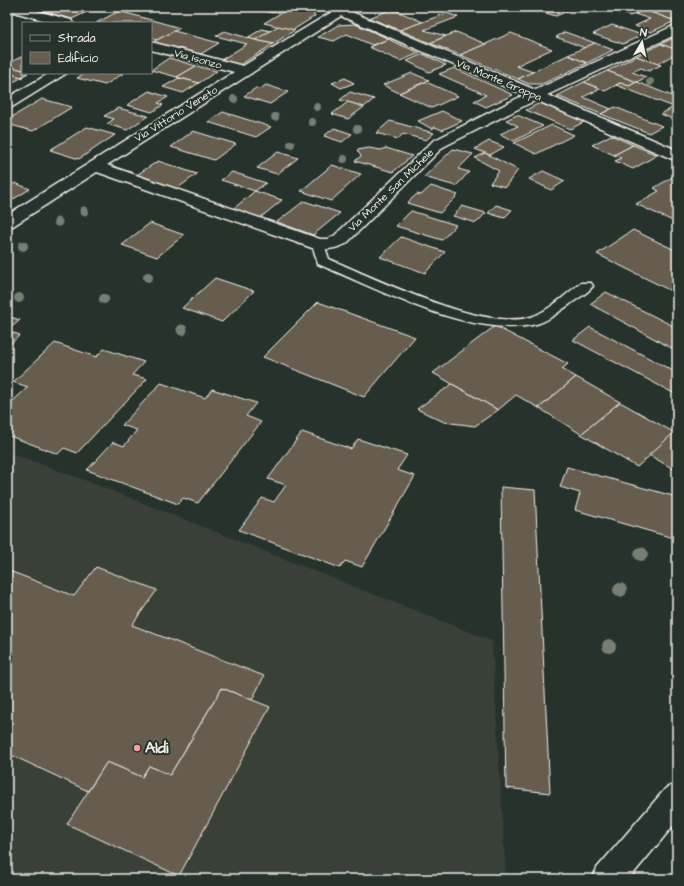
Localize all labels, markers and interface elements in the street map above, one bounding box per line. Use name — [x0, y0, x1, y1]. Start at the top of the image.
legend — [22, 22, 152, 74]
north arrow — [622, 22, 662, 62]
text: N — [639, 25, 648, 41]
text: Strada — [58, 30, 96, 47]
street label: Via Isonzo — [172, 45, 224, 73]
text: Edificio — [58, 50, 98, 67]
street label: Via Monte Grappa — [454, 55, 544, 105]
street label: Via Vittorio Veneto — [132, 82, 221, 146]
street label: Via Monte San Michele — [345, 145, 437, 235]
place label: Aldi — [145, 737, 169, 759]
marker: Aldi — [132, 743, 142, 753]

